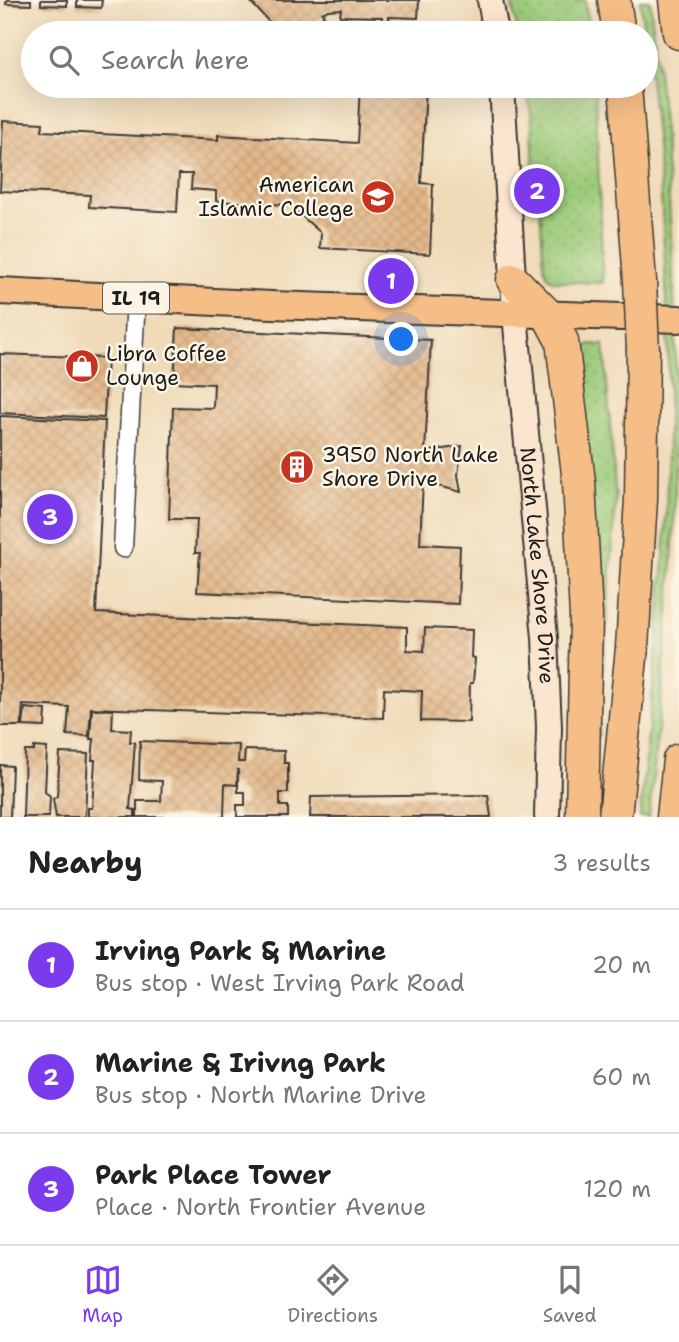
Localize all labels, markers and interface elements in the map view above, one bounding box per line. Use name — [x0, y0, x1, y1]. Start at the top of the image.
search box — [21, 21, 658, 98]
icon: search — [45, 41, 83, 79]
text: Search here — [101, 42, 250, 77]
pin: 2 — [514, 165, 560, 217]
place label: American Islamic College — [198, 171, 354, 223]
school or university icon: American Islamic College — [359, 178, 397, 216]
pin: 1 — [368, 255, 414, 307]
road number: IL 19 — [103, 282, 169, 314]
your location — [384, 322, 418, 356]
place label: Libra Coffee Lounge — [106, 340, 227, 392]
shop icon: Libra Coffee Lounge — [63, 347, 101, 385]
place label: 3950 North Lake Shore Drive — [322, 441, 499, 493]
street label: North Lake Shore Drive — [513, 446, 561, 685]
building icon: 3950 North Lake Shore Drive — [278, 448, 316, 486]
pin: 3 — [27, 491, 73, 543]
text: Nearby — [28, 842, 143, 883]
text: 3 results — [552, 848, 651, 878]
text: Irving Park & Marine — [95, 933, 386, 968]
text: 1 — [46, 950, 56, 980]
text: 20 m — [592, 950, 651, 980]
text: Bus stop · West Irving Park Road — [95, 968, 465, 998]
text: Marine & Irivng Park — [95, 1045, 386, 1080]
text: 2 — [43, 1062, 59, 1092]
text: 60 m — [592, 1062, 651, 1092]
text: Bus stop · North Marine Drive — [95, 1080, 427, 1110]
text: Park Place Tower — [95, 1157, 331, 1192]
text: 3 — [43, 1174, 59, 1204]
text: 120 m — [583, 1174, 651, 1204]
text: Place · North Frontier Avenue — [95, 1192, 426, 1222]
tab: Map — [82, 1261, 123, 1328]
tab: Directions — [288, 1261, 378, 1328]
tab: Saved — [543, 1261, 597, 1328]

